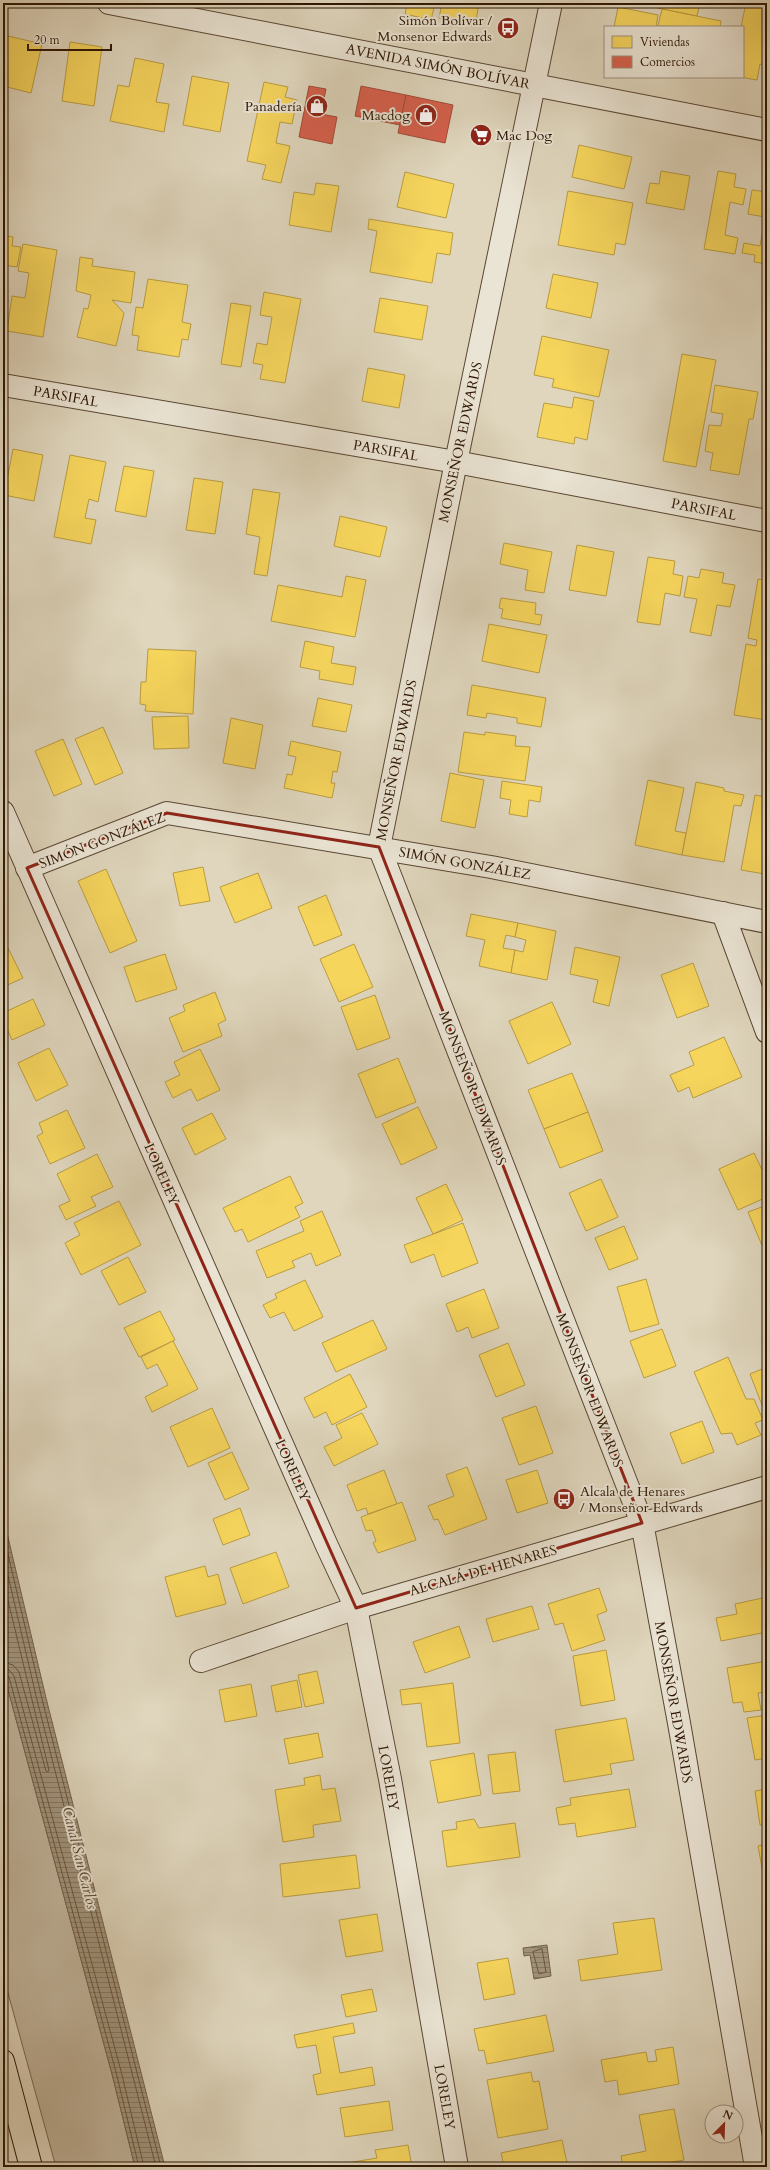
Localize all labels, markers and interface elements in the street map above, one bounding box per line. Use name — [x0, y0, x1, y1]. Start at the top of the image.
place label: Simón Bolívar / Monsenor Edwards — [377, 11, 492, 46]
bus stop icon: Simón Bolívar / Monsenor Edwards — [495, 15, 521, 41]
scale bar — [28, 26, 111, 52]
legend — [604, 26, 744, 78]
text: 20 m — [34, 32, 61, 48]
text: Viviendas — [640, 34, 690, 50]
street label: AVENIDA SIMÓN BOLÍVAR — [344, 39, 532, 94]
text: Comercios — [640, 54, 695, 70]
shop icon: Panadería — [304, 93, 330, 119]
place label: Panadería — [245, 97, 302, 116]
shop icon: Macdog — [413, 102, 439, 128]
place label: Macdog — [362, 106, 410, 125]
supermarket icon: Mac Dog — [468, 122, 494, 148]
place label: Mac Dog — [496, 126, 552, 145]
street label: MONSEÑOR EDWARDS — [434, 360, 487, 524]
street label: PARSIFAL — [32, 381, 101, 412]
street label: PARSIFAL — [352, 435, 421, 466]
street label: PARSIFAL — [670, 494, 739, 525]
street label: MONSEÑOR EDWARDS — [372, 678, 421, 842]
street label: SIMÓN GONZÁLEZ — [36, 808, 168, 873]
street label: SIMÓN GONZÁLEZ — [397, 843, 532, 884]
street label: MONSEÑOR EDWARDS — [434, 1008, 511, 1168]
street label: LORELEY — [139, 1140, 184, 1209]
street label: MONSEÑOR EDWARDS — [551, 1310, 628, 1470]
street label: LORELEY — [270, 1436, 315, 1505]
place label: Alcala de Henares / Monseñor Edwards — [580, 1482, 703, 1517]
bus stop icon: Alcala de Henares / Monseñor Edwards — [551, 1486, 577, 1512]
street label: ALCALÁ DE HENARES — [407, 1540, 559, 1601]
street label: MONSEÑOR EDWARDS — [650, 1620, 697, 1784]
street label: LORELEY — [373, 1744, 404, 1813]
water label: Canal San Carlos — [58, 1805, 102, 1911]
street label: LORELEY — [429, 2063, 460, 2132]
north arrow — [704, 2104, 744, 2144]
text: N — [720, 2106, 735, 2124]

